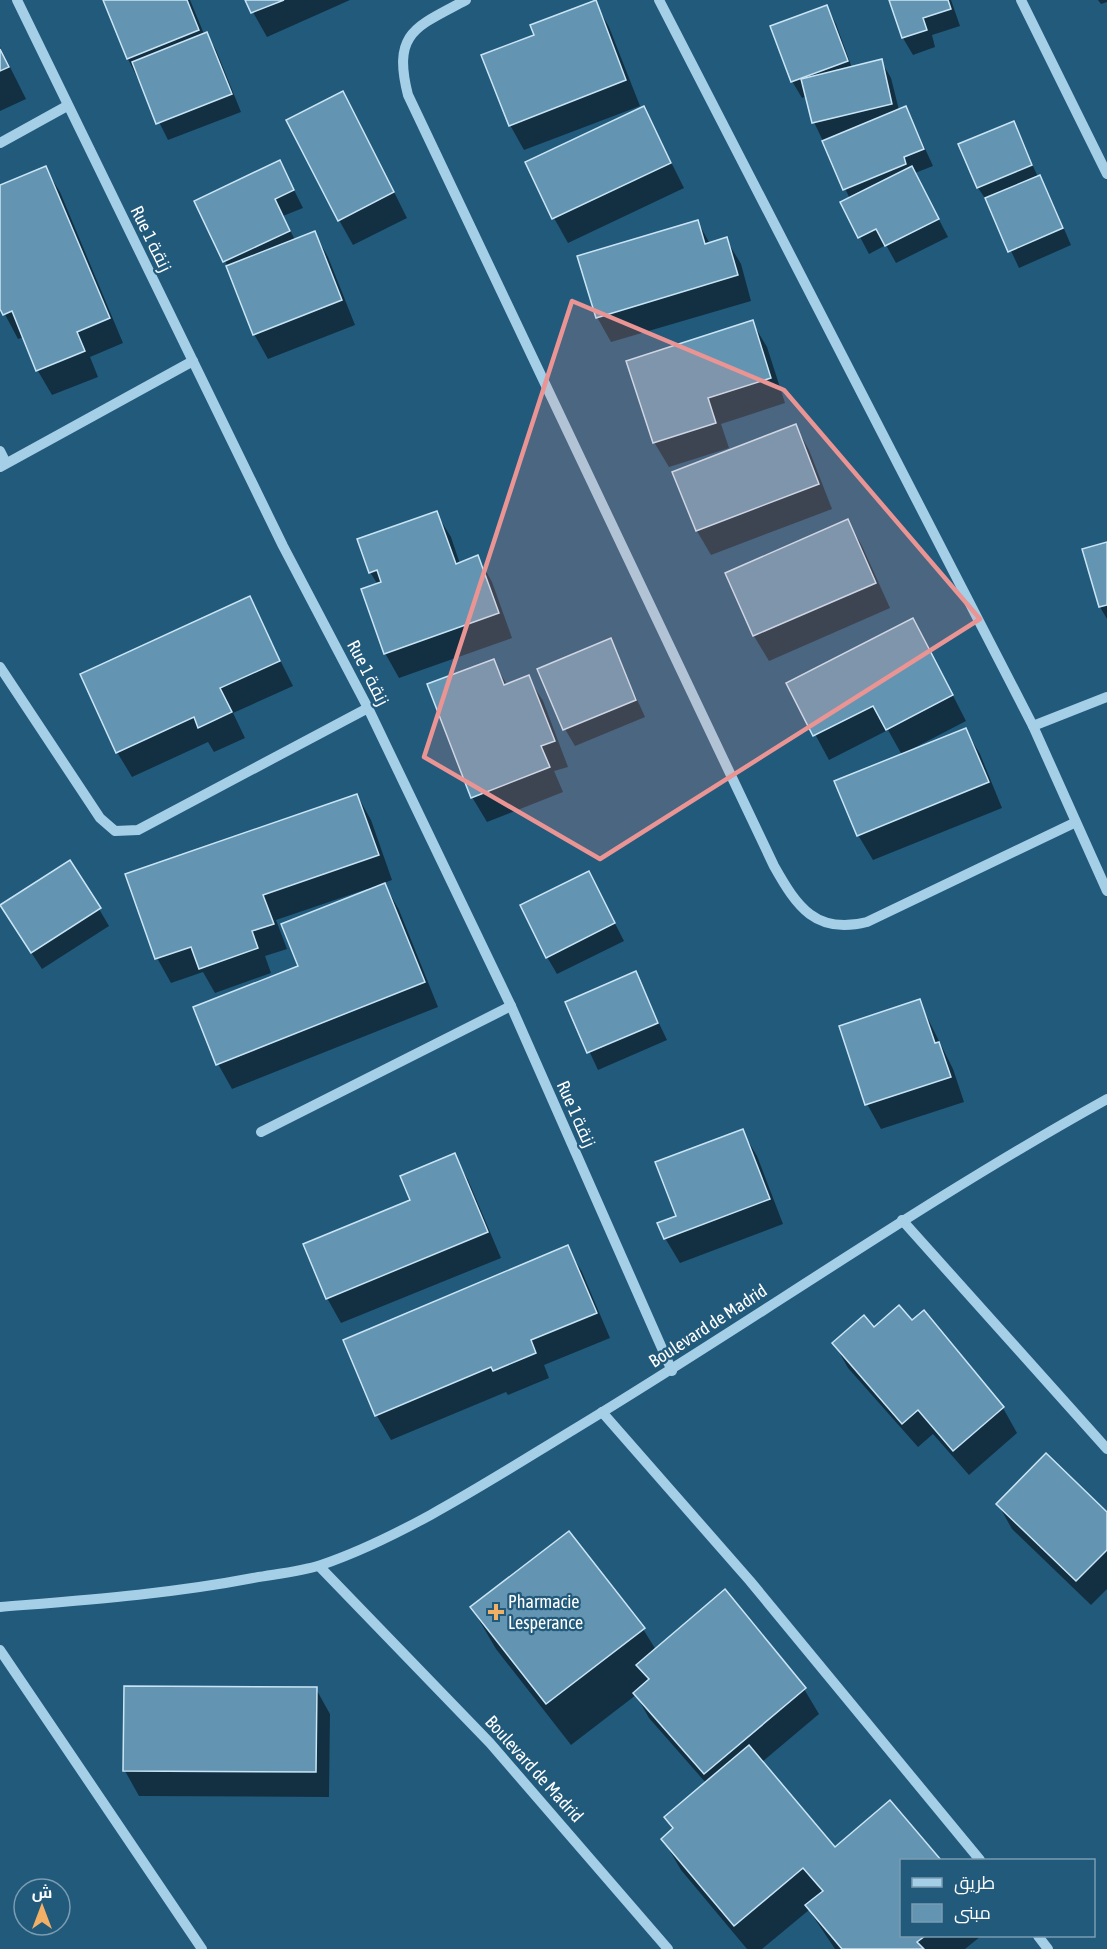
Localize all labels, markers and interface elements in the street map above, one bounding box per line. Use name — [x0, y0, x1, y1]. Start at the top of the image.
street label: Rue 1 زنقة — [126, 202, 176, 276]
street label: Rue 1 زنقة — [342, 637, 394, 709]
street label: Rue 1 زنقة — [552, 1077, 600, 1151]
street label: Boulevard de Madrid — [645, 1280, 771, 1372]
place label: Pharmacie Lesperance — [508, 1591, 583, 1633]
marker: Pharmacie Lesperance — [489, 1605, 503, 1619]
street label: Boulevard de Madrid — [481, 1711, 588, 1826]
legend — [900, 1859, 1095, 1937]
text: طريق — [954, 1872, 995, 1895]
north arrow — [12, 1877, 72, 1937]
text: ش — [32, 1883, 52, 1902]
text: مبنى — [954, 1902, 991, 1924]

